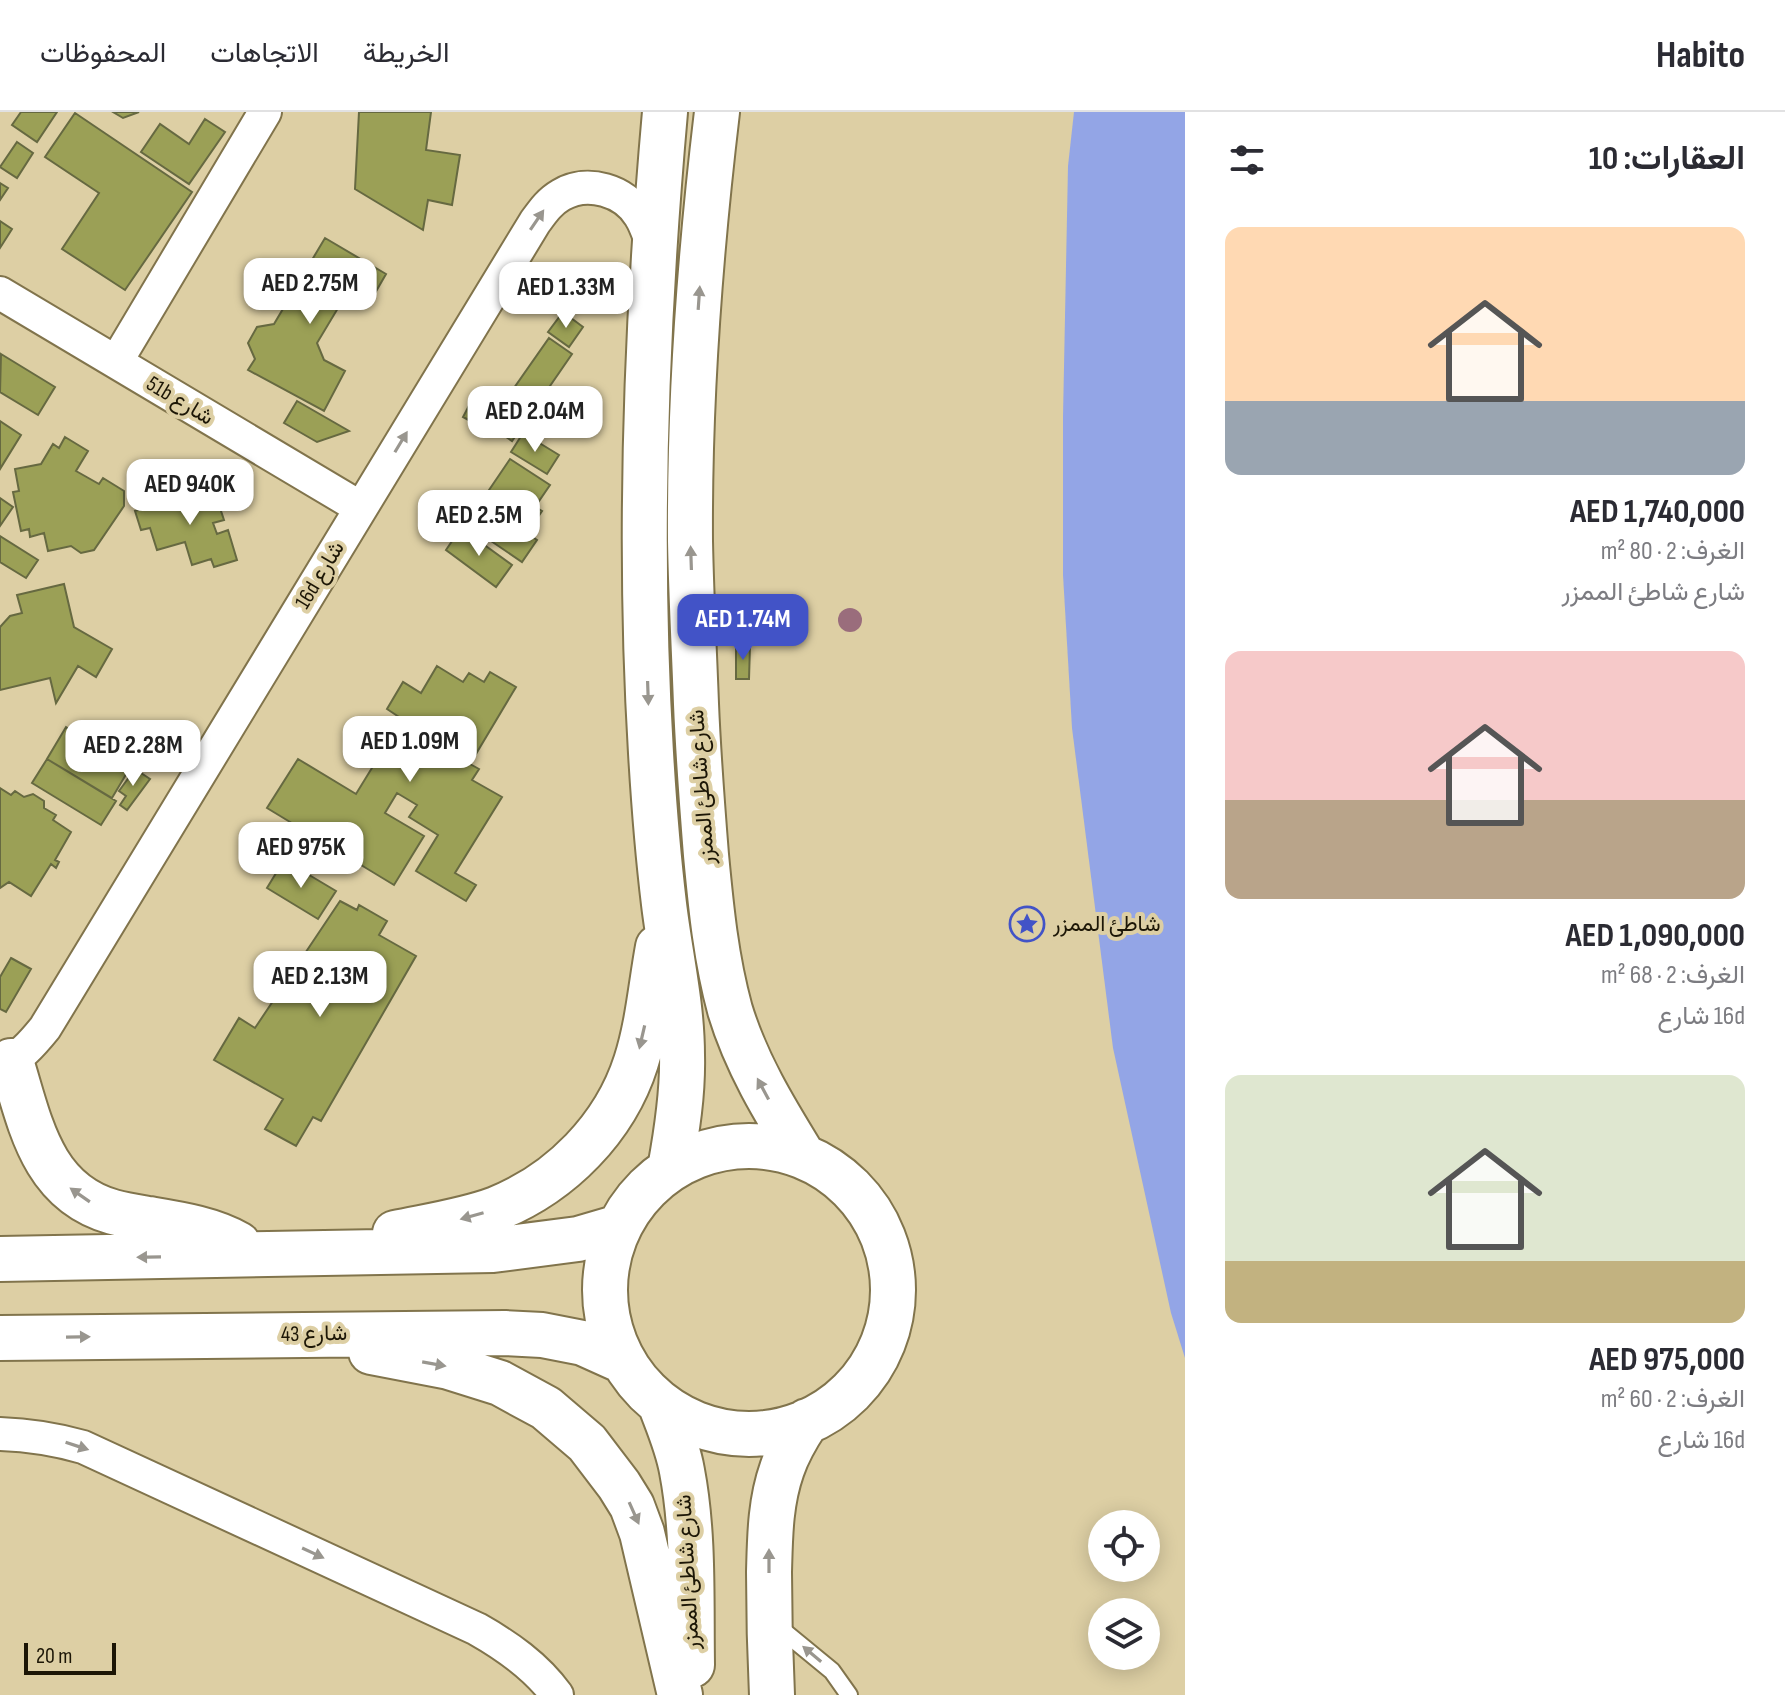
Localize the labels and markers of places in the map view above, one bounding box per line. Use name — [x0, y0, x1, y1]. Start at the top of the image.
pin: AED 2.75M — [218, 258, 402, 326]
pin: AED 1.33M — [474, 262, 658, 330]
pin: AED 2.04M — [443, 386, 627, 454]
pin: AED 940K — [107, 459, 273, 527]
pin: AED 2.5M — [396, 490, 562, 558]
pin: AED 1.74M — [651, 594, 835, 662]
pin: AED 1.09M — [318, 716, 502, 784]
pin: AED 2.28M — [41, 720, 225, 788]
pin: AED 975K — [218, 822, 384, 890]
place icon: شاطئ الممزر — [1008, 905, 1046, 943]
place label: شاطئ الممزر — [1052, 911, 1161, 938]
pin: AED 2.13M — [228, 951, 412, 1019]

